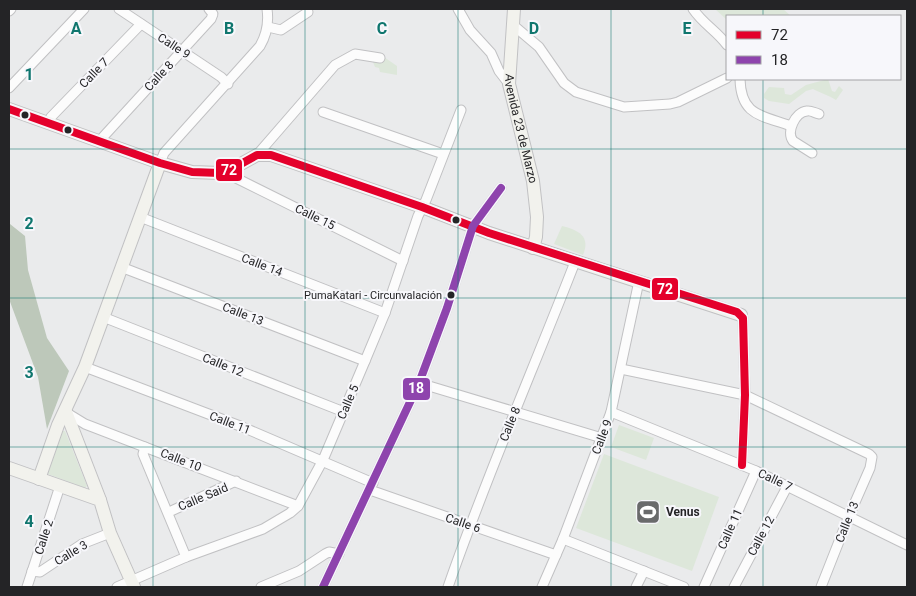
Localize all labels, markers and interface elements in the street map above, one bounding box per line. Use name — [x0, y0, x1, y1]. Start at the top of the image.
legend — [726, 15, 901, 80]
text: A — [71, 19, 82, 38]
text: B — [224, 19, 234, 38]
text: C — [377, 19, 387, 38]
text: D — [529, 19, 539, 38]
text: E — [683, 19, 692, 38]
text: 72 — [771, 26, 788, 44]
street label: Calle 9 — [155, 30, 193, 62]
text: 18 — [771, 51, 788, 69]
street label: Calle 7 — [76, 55, 112, 91]
street label: Calle 8 — [142, 58, 177, 94]
text: 1 — [24, 65, 34, 84]
street label: Avenida 23 de Marzo — [502, 73, 540, 185]
unlabelled marker — [20, 110, 30, 120]
unlabelled marker — [63, 125, 73, 135]
line badge: 72 — [215, 158, 243, 182]
text: 72 — [221, 162, 237, 178]
street label: Calle 15 — [293, 201, 338, 233]
text: 2 — [24, 214, 34, 233]
unlabelled marker — [451, 215, 461, 225]
street label: Calle 14 — [239, 251, 285, 279]
line badge: 72 — [651, 277, 679, 301]
text: 72 — [657, 281, 673, 297]
place label: PumaKatari - Circunvalación — [304, 289, 442, 302]
marker: PumaKatari - Circunvalación — [446, 290, 456, 300]
street label: Calle 13 — [220, 300, 266, 328]
street label: Calle 12 — [200, 350, 246, 380]
text: 3 — [24, 363, 34, 382]
line badge: 18 — [402, 377, 431, 401]
text: 18 — [408, 380, 424, 396]
street label: Calle 5 — [334, 382, 362, 421]
street label: Calle 8 — [497, 404, 523, 443]
street label: Calle 11 — [207, 409, 253, 437]
street label: Calle 9 — [589, 418, 615, 456]
street label: Calle 10 — [158, 446, 204, 474]
street label: Calle 7 — [756, 466, 795, 494]
street label: Calle Said — [176, 480, 230, 514]
sports icon: Venus — [635, 499, 661, 525]
street label: Calle 13 — [832, 499, 862, 545]
place label: Venus — [666, 505, 700, 519]
street label: Calle 11 — [715, 507, 745, 551]
street label: Calle 6 — [444, 510, 483, 536]
text: 4 — [24, 512, 34, 531]
street label: Calle 12 — [745, 514, 777, 558]
street label: Calle 2 — [32, 517, 56, 556]
street label: Calle 3 — [52, 538, 90, 568]

